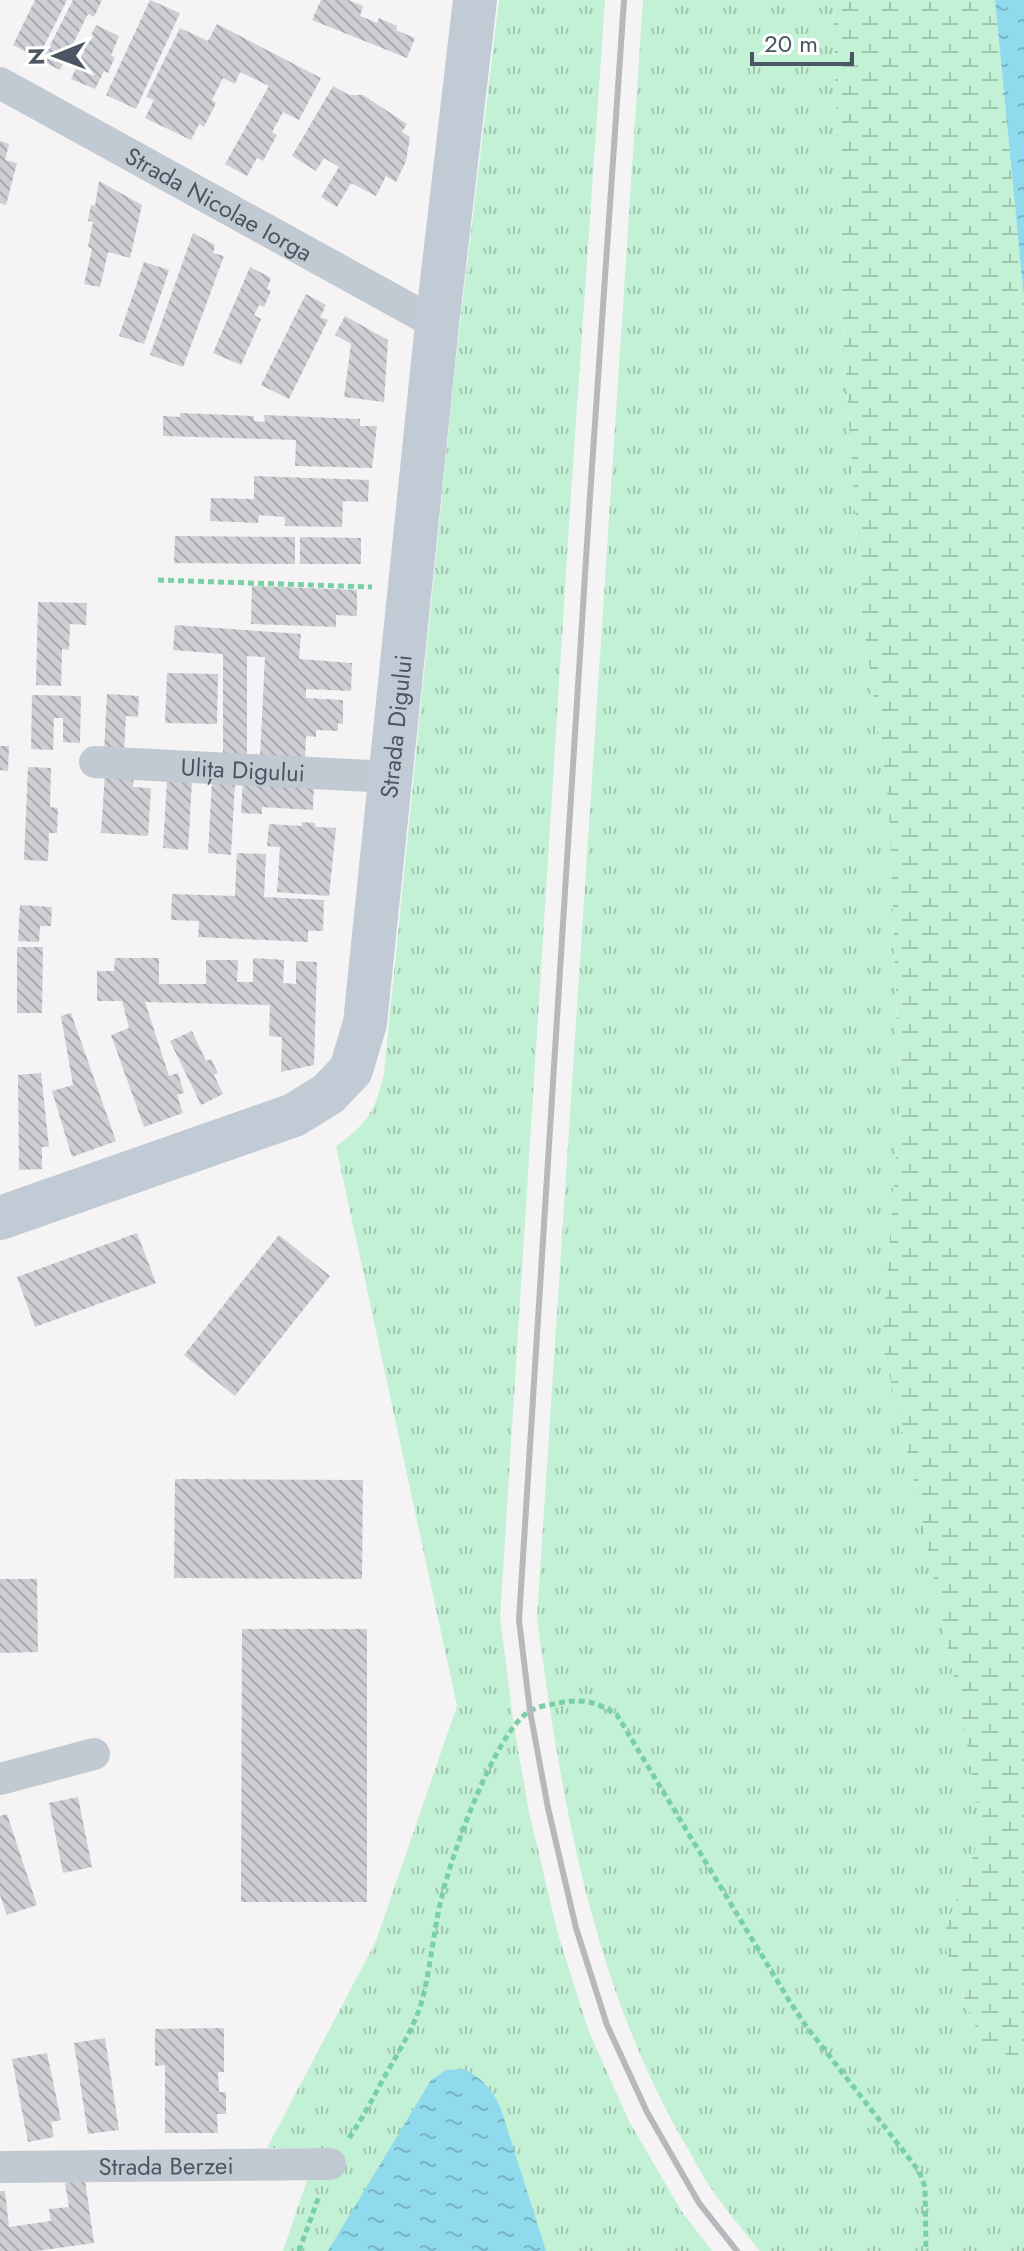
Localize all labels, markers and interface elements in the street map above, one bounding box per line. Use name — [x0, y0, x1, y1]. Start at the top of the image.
north arrow — [16, 16, 96, 96]
scale bar — [752, 16, 852, 66]
text: 20 m — [764, 26, 818, 61]
text: N — [20, 47, 52, 65]
street label: Strada Nicolae Iorga — [119, 138, 319, 270]
street label: Strada Digului — [371, 653, 420, 800]
street label: Ulița Digului — [180, 749, 306, 790]
street label: Strada Berzei — [98, 2147, 234, 2184]

